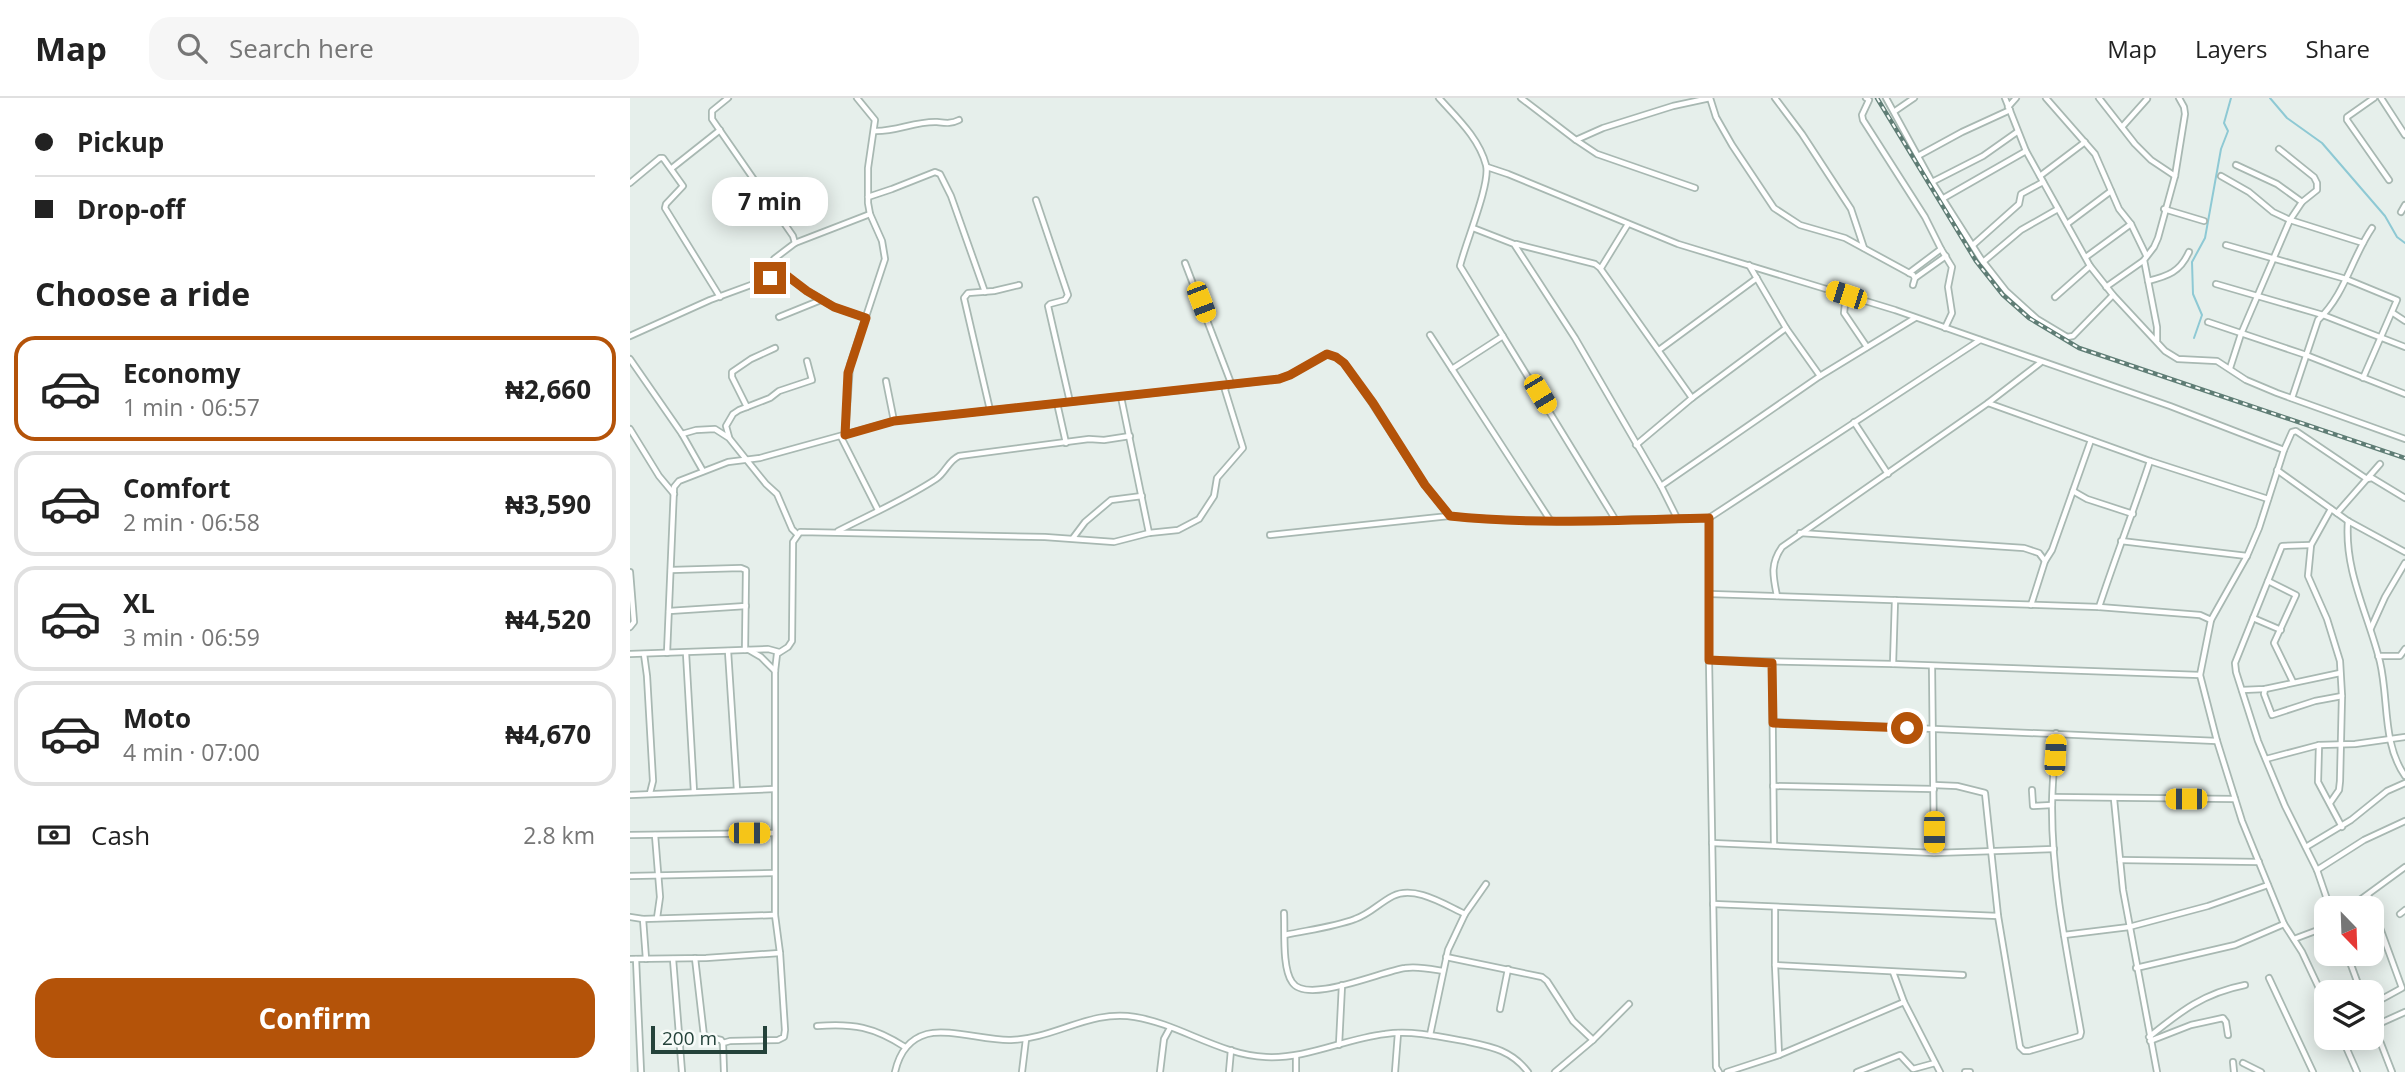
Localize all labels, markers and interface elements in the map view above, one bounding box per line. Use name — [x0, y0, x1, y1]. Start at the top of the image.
search box — [149, 17, 639, 80]
text: Map — [35, 26, 107, 71]
icon: search — [173, 29, 211, 67]
text: Search here — [229, 30, 374, 66]
text: Map — [2107, 32, 2157, 65]
text: Layers — [2195, 32, 2268, 65]
text: Share — [2306, 32, 2370, 65]
text: Pickup — [77, 124, 164, 160]
callout: 7 min — [712, 176, 828, 226]
text: 7 min — [738, 185, 802, 217]
text: Drop-off — [77, 191, 185, 227]
route end — [754, 262, 786, 294]
text: Choose a ride — [35, 272, 250, 315]
car — [1184, 279, 1219, 325]
car — [1823, 279, 1870, 311]
text: Economy — [123, 355, 241, 391]
icon: car — [39, 357, 102, 420]
text: ₦2,660 — [505, 371, 591, 407]
car — [1521, 371, 1560, 417]
text: 1 min · 06:57 — [123, 391, 260, 423]
text: Comfort — [123, 470, 230, 506]
icon: car — [39, 472, 102, 535]
text: ₦3,590 — [505, 486, 591, 522]
text: 2 min · 06:58 — [123, 506, 260, 538]
text: XL — [123, 585, 155, 621]
icon: car — [39, 587, 102, 650]
text: ₦4,520 — [505, 601, 591, 637]
text: 3 min · 06:59 — [123, 621, 260, 653]
text: Moto — [123, 700, 191, 736]
icon: car — [39, 702, 102, 765]
route start — [1891, 712, 1923, 744]
text: ₦4,670 — [505, 716, 591, 752]
car — [2044, 733, 2067, 777]
text: 4 min · 07:00 — [123, 736, 260, 768]
car — [2166, 789, 2208, 810]
car — [1924, 811, 1945, 853]
icon: cash — [35, 816, 73, 854]
text: Cash — [91, 817, 150, 853]
text: 2.8 km — [523, 819, 595, 851]
car — [729, 823, 771, 844]
north arrow — [2314, 896, 2384, 966]
map controls — [2314, 896, 2384, 1050]
button: Confirm — [35, 978, 595, 1058]
button: layers — [2314, 980, 2384, 1050]
scale bar — [651, 1023, 766, 1055]
text: 200 m — [662, 1025, 717, 1051]

